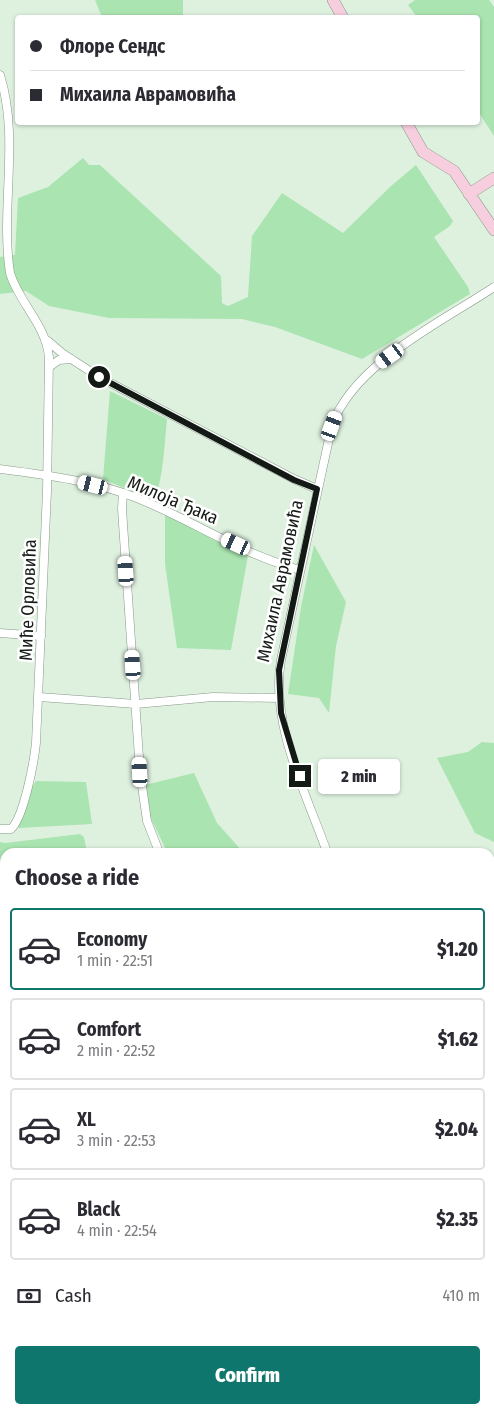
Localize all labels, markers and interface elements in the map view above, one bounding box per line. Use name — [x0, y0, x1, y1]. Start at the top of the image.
text: Флоре Сендс — [60, 35, 165, 58]
text: Михаила Аврамовића — [60, 83, 236, 106]
car — [373, 341, 406, 371]
route start — [88, 366, 110, 388]
car — [319, 409, 344, 443]
street label: Милоја Ђака — [124, 471, 222, 529]
car — [76, 474, 109, 496]
street label: Михаила Аврамовића — [252, 498, 308, 664]
car — [219, 531, 252, 557]
street label: Миће Орловића — [15, 539, 41, 661]
car — [117, 556, 134, 586]
car — [124, 650, 141, 680]
car — [131, 757, 148, 787]
callout: 2 min — [318, 758, 400, 794]
route end — [289, 765, 311, 787]
text: 2 min — [341, 767, 377, 786]
text: Choose a ride — [15, 864, 139, 891]
icon: car — [17, 927, 62, 972]
text: Economy — [77, 928, 147, 951]
text: $1.20 — [437, 938, 478, 961]
text: 1 min · 22:51 — [77, 951, 153, 970]
icon: car — [17, 1017, 62, 1062]
text: Comfort — [77, 1018, 141, 1041]
text: $1.62 — [438, 1028, 478, 1051]
text: 2 min · 22:52 — [77, 1041, 155, 1060]
icon: car — [17, 1107, 62, 1152]
text: XL — [77, 1108, 96, 1131]
text: $2.04 — [435, 1118, 478, 1141]
text: 3 min · 22:53 — [77, 1131, 156, 1150]
icon: car — [17, 1197, 62, 1242]
text: Black — [77, 1198, 120, 1221]
text: $2.35 — [436, 1208, 478, 1231]
text: 4 min · 22:54 — [77, 1221, 157, 1240]
icon: cash — [15, 1282, 43, 1310]
text: Cash — [55, 1284, 92, 1307]
text: 410 m — [442, 1286, 480, 1305]
button: Confirm — [15, 1346, 480, 1404]

